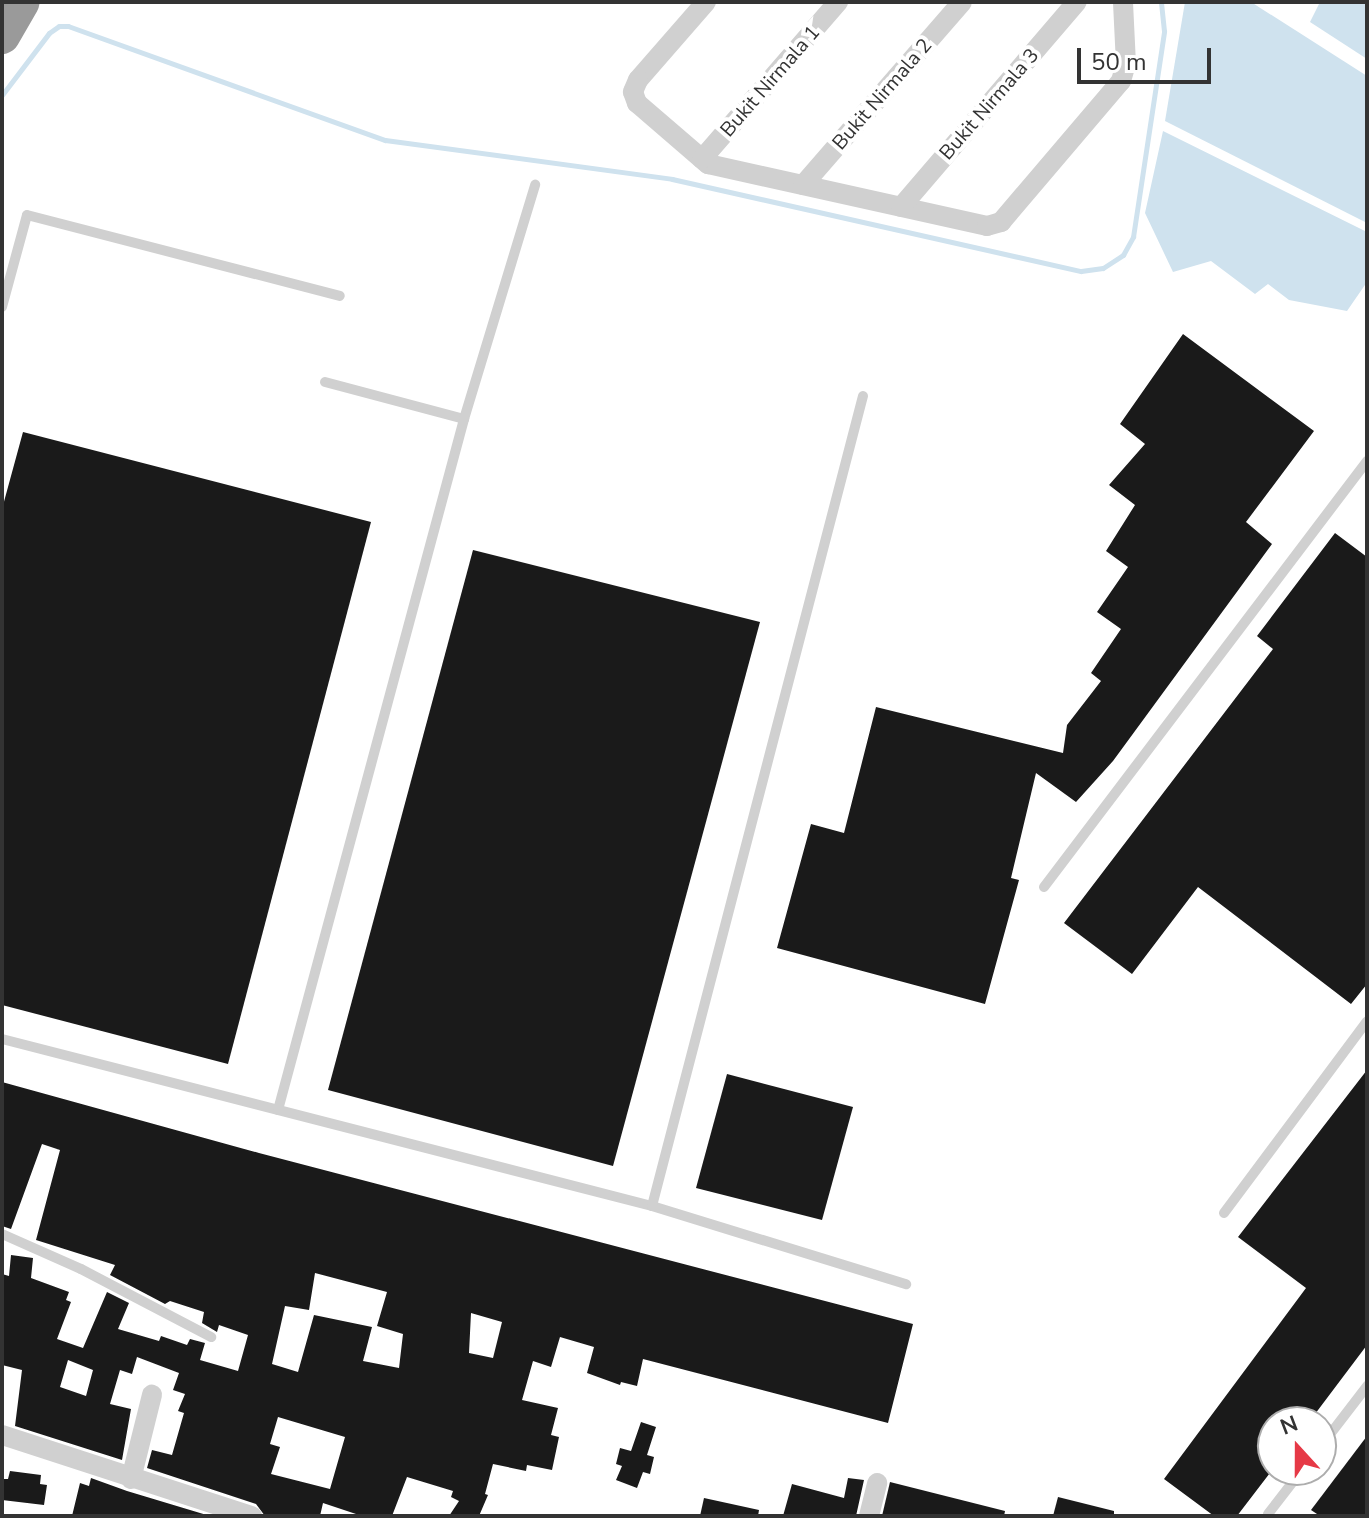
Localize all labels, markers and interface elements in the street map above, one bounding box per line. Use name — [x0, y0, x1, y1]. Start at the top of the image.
street label: Bukit Nirmala 1 — [715, 20, 825, 142]
scale bar — [1081, 32, 1215, 82]
street label: Bukit Nirmala 2 — [827, 33, 937, 155]
street label: Bukit Nirmala 3 — [934, 43, 1044, 165]
text: 50 m — [1091, 46, 1147, 78]
north arrow — [1257, 1406, 1337, 1486]
text: N — [1276, 1409, 1302, 1442]

